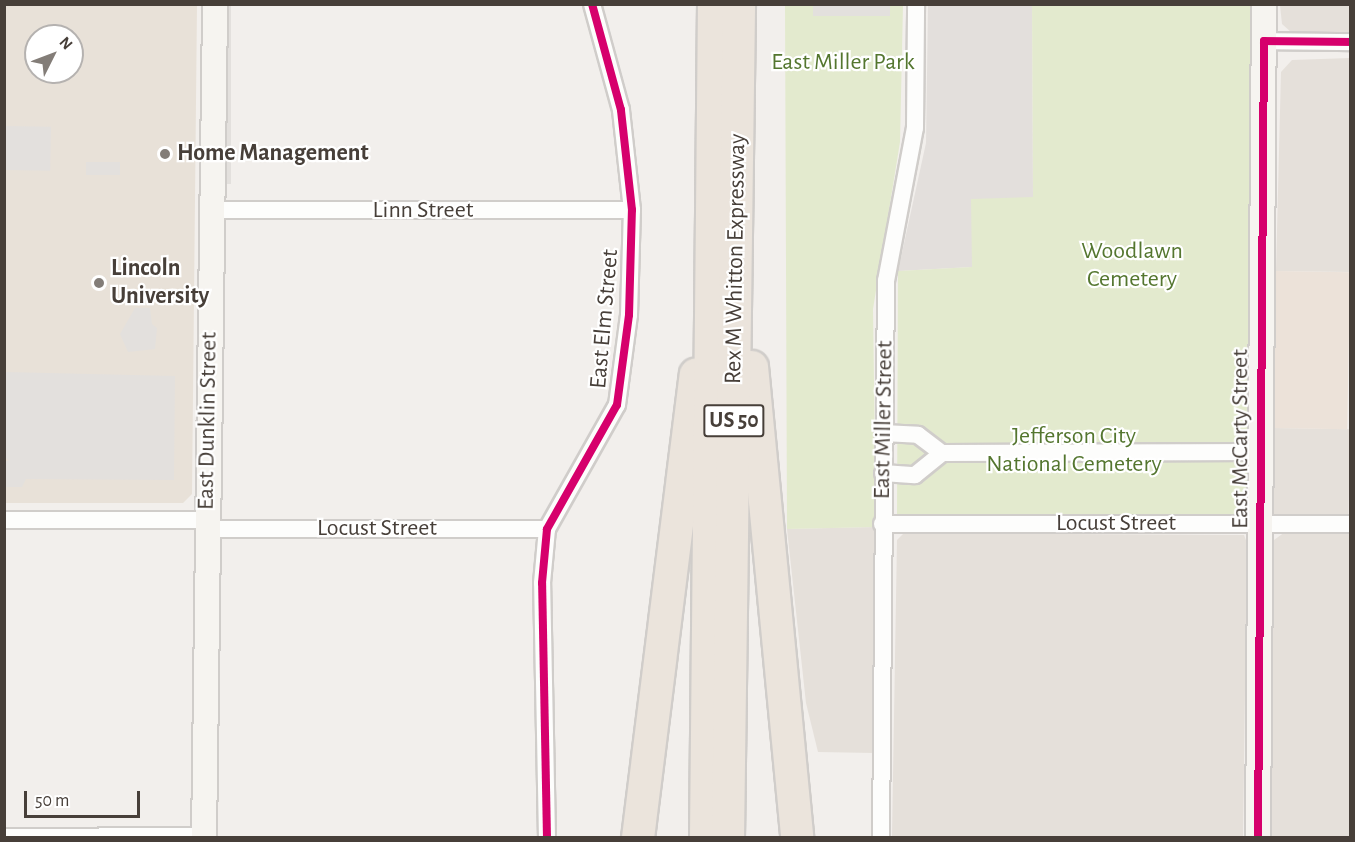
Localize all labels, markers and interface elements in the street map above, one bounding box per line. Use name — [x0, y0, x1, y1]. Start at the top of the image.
north arrow — [24, 24, 84, 84]
text: N — [56, 34, 76, 53]
park label: East Miller Park — [771, 49, 915, 77]
street label: Rex M Whitton Expressway — [719, 134, 753, 384]
place label: Home Management — [177, 140, 369, 168]
marker: Home Management — [158, 147, 172, 161]
street label: Linn Street — [373, 197, 473, 225]
park label: Woodlawn Cemetery — [1081, 238, 1183, 294]
street label: East Elm Street — [585, 248, 625, 390]
place label: Lincoln University — [111, 255, 209, 311]
marker: Lincoln University — [92, 276, 106, 290]
street label: East Dunklin Street — [192, 332, 224, 510]
street label: East Miller Street — [868, 340, 900, 500]
street label: East McCarty Street — [1227, 349, 1255, 529]
road number: US 50 — [702, 402, 766, 440]
park label: Jefferson City National Cemetery — [986, 423, 1162, 479]
street label: Locust Street — [1056, 510, 1176, 538]
street label: Locust Street — [317, 515, 437, 543]
scale bar — [27, 779, 142, 817]
text: 50 m — [35, 792, 69, 810]

